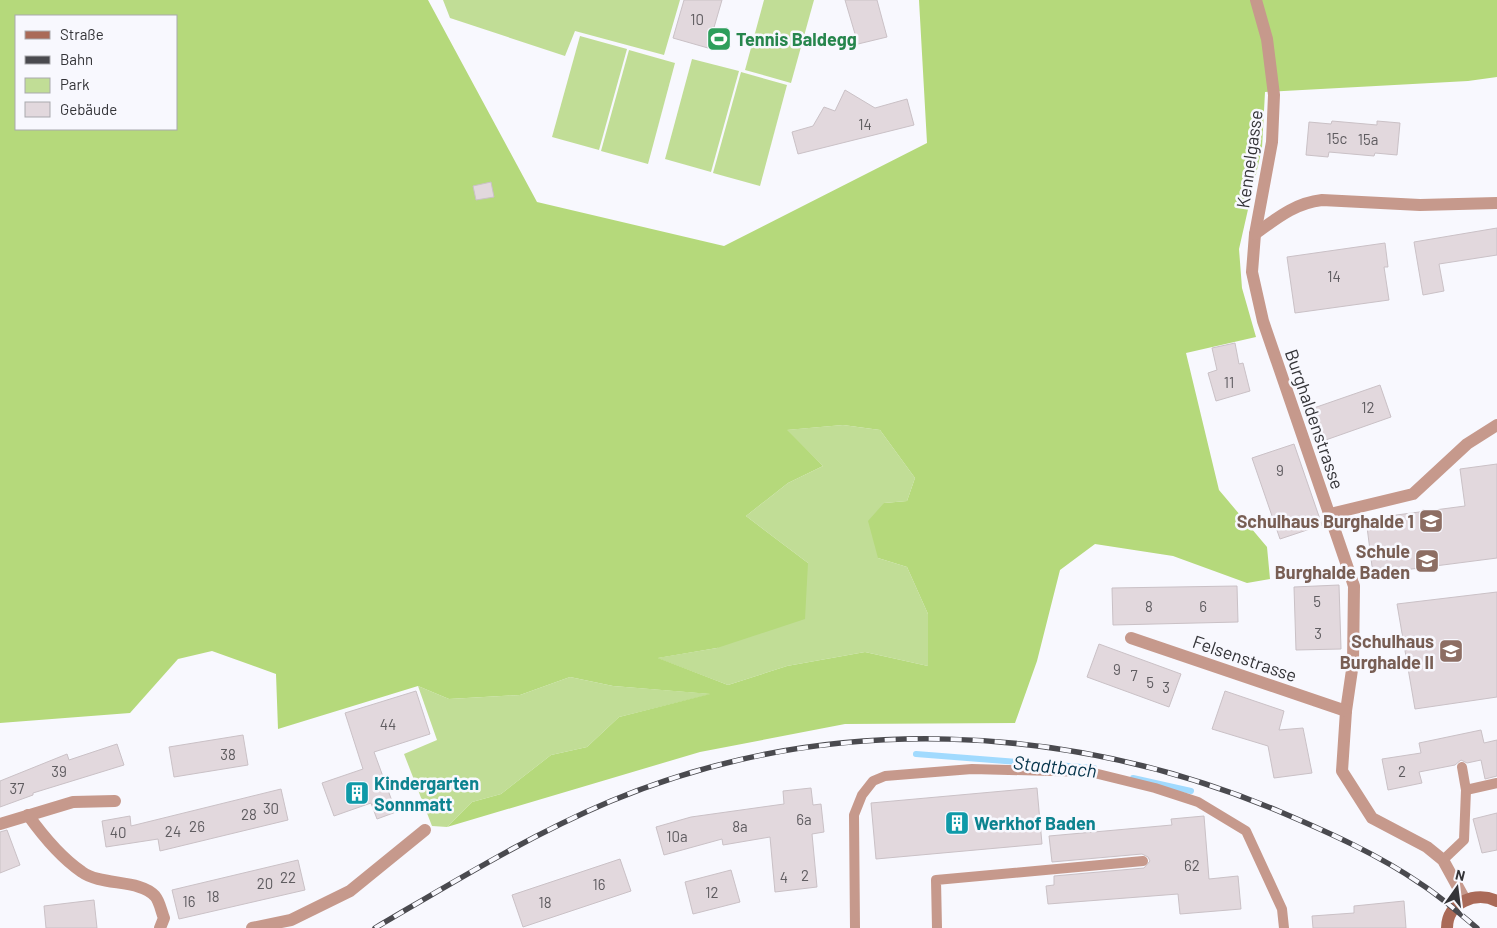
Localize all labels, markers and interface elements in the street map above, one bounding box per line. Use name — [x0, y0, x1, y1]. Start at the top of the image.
house number: 10 — [690, 10, 704, 28]
legend — [15, 15, 178, 130]
text: Straße — [60, 25, 104, 43]
sports icon: Tennis Baldegg — [706, 26, 732, 52]
place label: Tennis Baldegg — [736, 28, 857, 50]
text: Bahn — [60, 50, 93, 68]
text: Park — [60, 75, 90, 93]
text: Gebäude — [60, 100, 117, 118]
street label: Kennelgasse — [1231, 109, 1267, 209]
house number: 14 — [858, 115, 872, 133]
house number: 15c — [1327, 129, 1348, 147]
house number: 15a — [1358, 130, 1378, 148]
house number: 14 — [1327, 267, 1341, 285]
street label: Burghaldenstrasse — [1281, 346, 1349, 492]
house number: 11 — [1224, 373, 1234, 391]
house number: 12 — [1361, 398, 1375, 416]
house number: 9 — [1276, 461, 1284, 479]
school or university icon: Schulhaus Burghalde 1 — [1418, 508, 1444, 534]
place label: Schulhaus Burghalde 1 — [1237, 510, 1414, 532]
place label: Schule Burghalde Baden — [1275, 540, 1410, 583]
school or university icon: Schule Burghalde Baden — [1414, 548, 1440, 574]
house number: 5 — [1313, 592, 1321, 610]
house number: 8 — [1145, 597, 1153, 615]
house number: 6 — [1199, 597, 1207, 615]
house number: 3 — [1314, 624, 1322, 642]
street label: Felsenstrasse — [1190, 630, 1300, 686]
place label: Schulhaus Burghalde II — [1340, 630, 1434, 673]
school or university icon: Schulhaus Burghalde II — [1438, 638, 1464, 664]
house number: 9 — [1113, 660, 1121, 678]
house number: 7 — [1130, 666, 1138, 684]
house number: 5 — [1146, 673, 1154, 691]
house number: 3 — [1162, 678, 1170, 696]
house number: 44 — [380, 715, 396, 733]
house number: 38 — [220, 745, 236, 763]
water label: Stadtbach — [1012, 750, 1098, 782]
house number: 39 — [51, 762, 67, 780]
house number: 2 — [1398, 762, 1406, 780]
place label: Kindergarten Sonnmatt — [374, 772, 479, 815]
house number: 37 — [10, 779, 24, 797]
building icon: Kindergarten Sonnmatt — [344, 780, 370, 806]
house number: 30 — [263, 799, 279, 817]
house number: 28 — [241, 805, 257, 823]
house number: 6a — [796, 810, 812, 828]
building icon: Werkhof Baden — [944, 810, 970, 836]
place label: Werkhof Baden — [974, 812, 1096, 834]
house number: 26 — [189, 817, 205, 835]
house number: 8a — [732, 817, 748, 835]
house number: 24 — [165, 822, 181, 840]
house number: 40 — [110, 823, 126, 841]
house number: 10a — [666, 827, 688, 845]
house number: 62 — [1184, 856, 1200, 874]
north arrow — [1432, 863, 1482, 913]
house number: 2 — [801, 866, 809, 884]
text: N — [1454, 866, 1467, 884]
house number: 22 — [280, 868, 296, 886]
house number: 4 — [780, 868, 788, 886]
house number: 20 — [257, 874, 273, 892]
house number: 16 — [593, 875, 605, 893]
house number: 12 — [705, 883, 719, 901]
house number: 18 — [206, 887, 220, 905]
house number: 16 — [183, 892, 195, 910]
house number: 18 — [538, 893, 552, 911]

